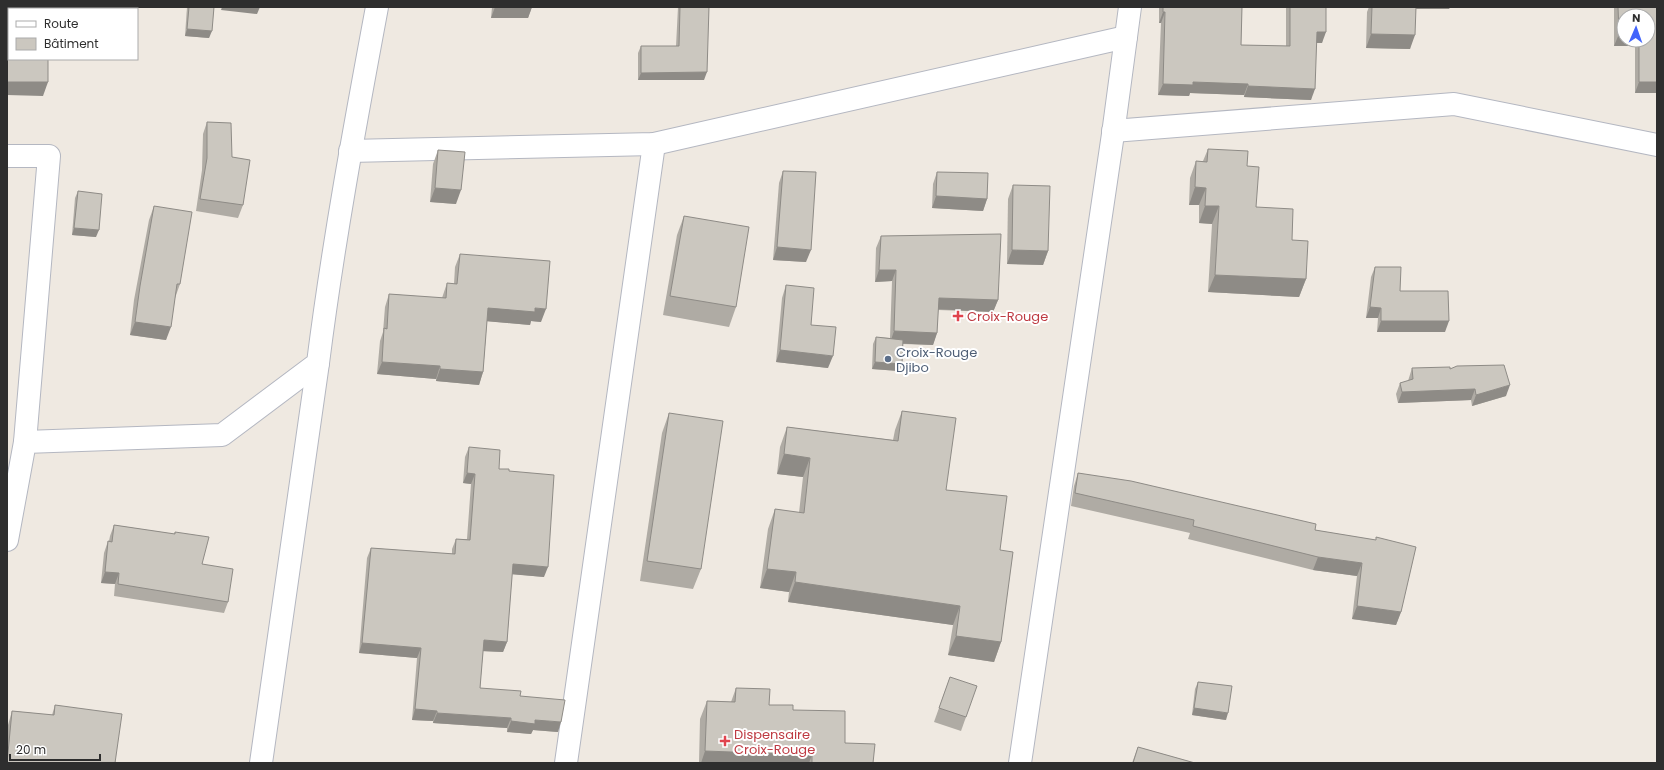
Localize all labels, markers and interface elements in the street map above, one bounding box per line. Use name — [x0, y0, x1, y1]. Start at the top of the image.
legend — [8, 8, 138, 60]
north arrow — [1616, 8, 1656, 48]
text: N — [1632, 10, 1641, 26]
text: Route — [44, 15, 78, 32]
text: Bâtiment — [44, 35, 99, 52]
place label: Croix-Rouge — [967, 307, 1048, 326]
marker: Croix-Rouge — [952, 310, 964, 322]
place label: Croix-Rouge Djibo — [896, 343, 977, 377]
marker: Croix-Rouge Djibo — [883, 354, 893, 364]
place label: Dispensaire Croix-Rouge — [734, 725, 815, 759]
marker: Dispensaire Croix-Rouge — [719, 735, 731, 747]
scale bar — [10, 736, 100, 762]
text: 20 m — [16, 741, 46, 758]

